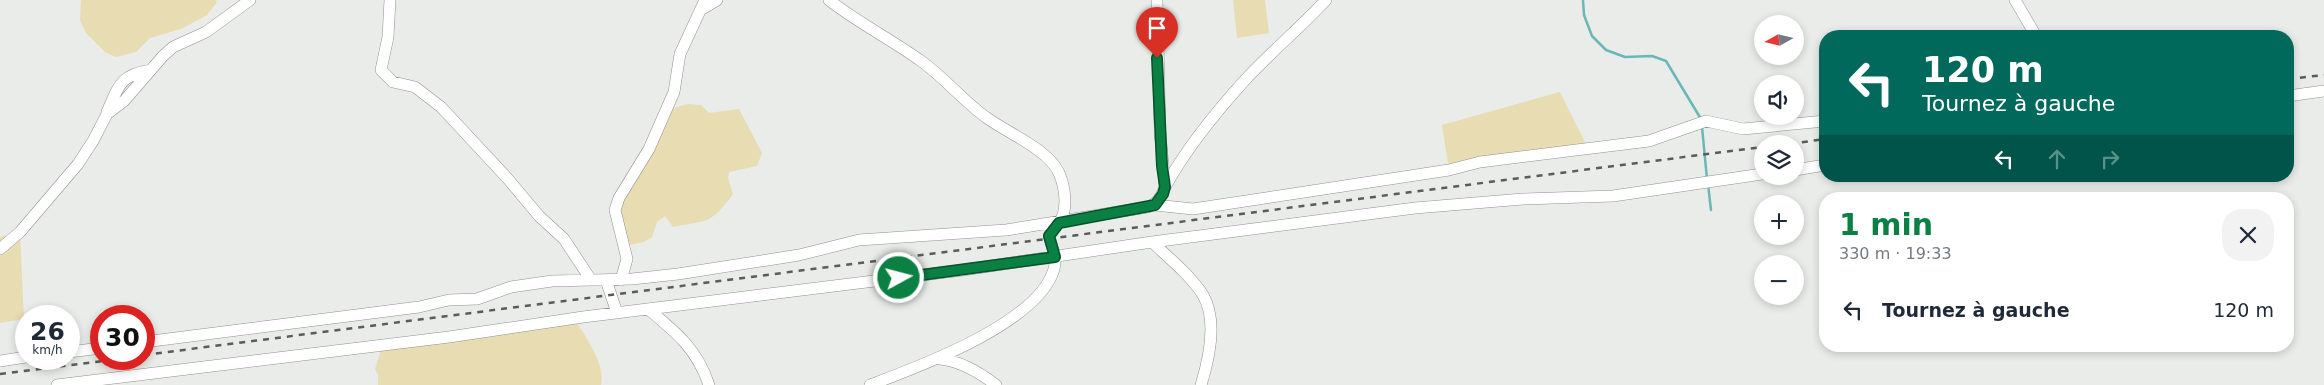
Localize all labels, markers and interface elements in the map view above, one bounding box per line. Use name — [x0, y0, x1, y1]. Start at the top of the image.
pin — [1136, 7, 1178, 58]
icon: arrive — [1143, 14, 1171, 42]
north arrow — [1754, 15, 1804, 65]
map controls — [1754, 15, 1804, 305]
icon: left — [1839, 50, 1904, 115]
text: 120 m — [1922, 50, 2044, 90]
button: sound — [1754, 75, 1804, 125]
text: Tournez à gauche — [1922, 91, 2115, 116]
button: layers — [1754, 135, 1804, 185]
icon: left — [1990, 145, 2018, 173]
icon: ahead — [2043, 145, 2071, 173]
icon: right — [2096, 145, 2124, 173]
button: + — [1754, 195, 1804, 245]
text: 1 min — [1839, 207, 1933, 242]
button: close — [2222, 209, 2274, 261]
text: 330 m · 19:33 — [1839, 244, 1952, 263]
position arrow — [872, 251, 924, 303]
button: − — [1754, 255, 1804, 305]
icon: left — [1839, 296, 1867, 324]
text: Tournez à gauche — [1882, 299, 2070, 321]
text: 120 m — [2213, 299, 2274, 321]
speed limit sign: 30 — [90, 305, 155, 370]
text: 26 — [30, 317, 65, 346]
text: km/h — [32, 343, 63, 357]

